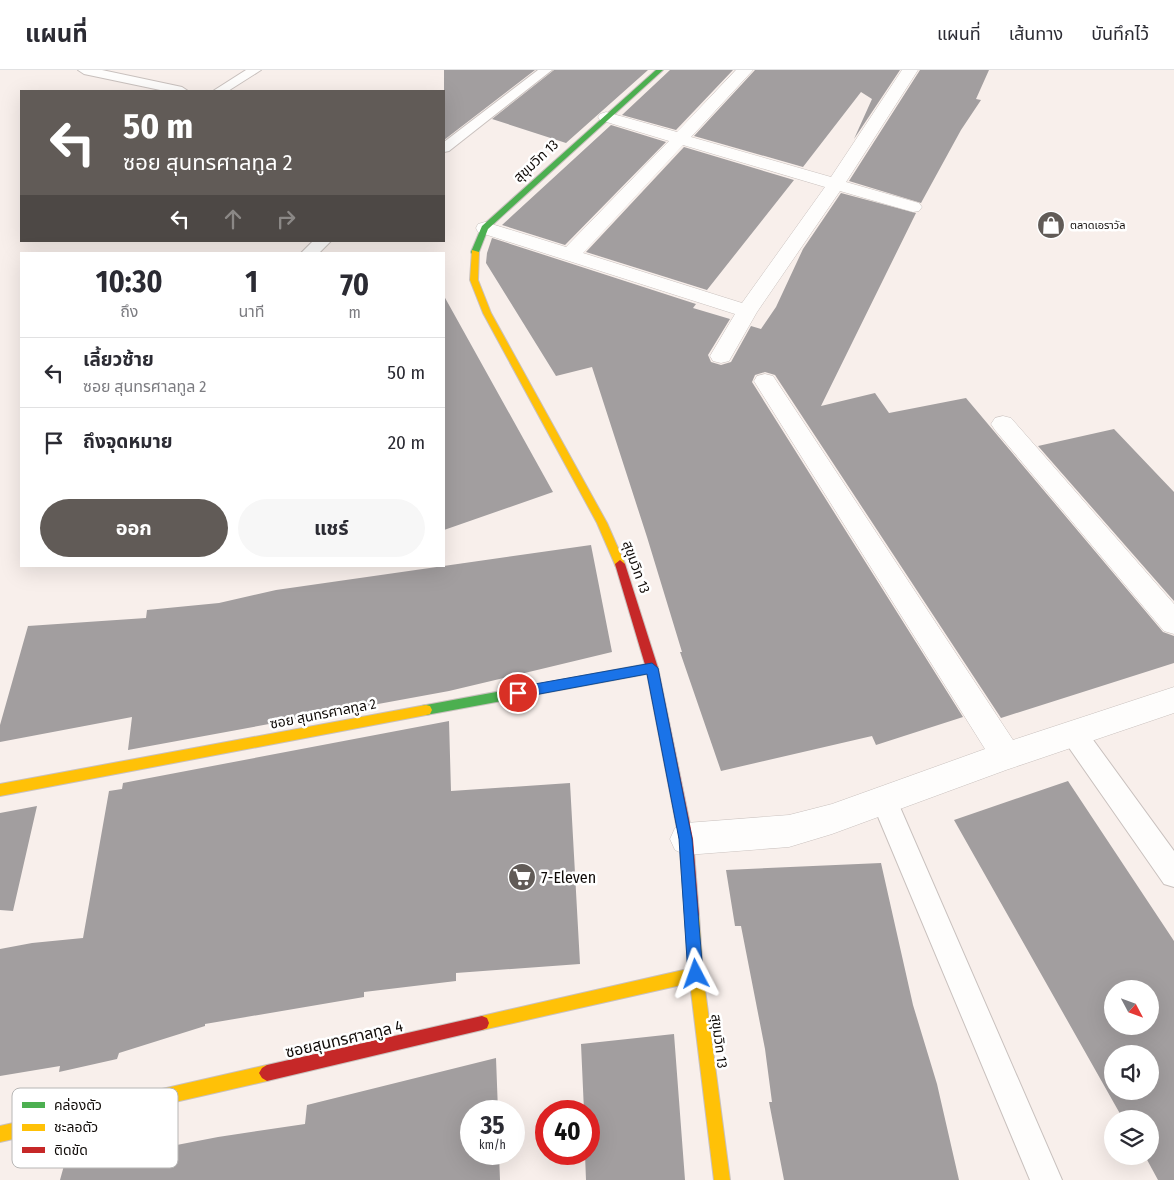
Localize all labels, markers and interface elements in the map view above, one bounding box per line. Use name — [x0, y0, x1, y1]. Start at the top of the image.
text: แผนที่ — [25, 20, 88, 48]
text: แผนที่ — [937, 23, 981, 45]
text: เส้นทาง — [1009, 23, 1063, 45]
text: บันทึกไว้ — [1091, 23, 1149, 45]
text: 50 m — [123, 105, 193, 147]
icon: left — [40, 110, 105, 175]
street label: สุขุมวิท 13 — [510, 136, 562, 186]
text: ซอย สุนทรศาลทูล 2 — [123, 149, 292, 176]
icon: left — [166, 205, 194, 233]
icon: ahead — [219, 205, 247, 233]
icon: right — [272, 205, 300, 233]
shop icon: ตลาดเอราวัล — [1036, 210, 1066, 240]
place label: ตลาดเอราวัล — [1070, 219, 1126, 232]
text: 10:30 — [96, 264, 163, 300]
text: 1 — [245, 264, 258, 300]
text: 70 — [340, 267, 369, 303]
text: ถึง — [120, 302, 138, 321]
text: นาที — [239, 302, 265, 321]
text: m — [349, 303, 361, 322]
text: เลี้ยวซ้าย — [83, 348, 154, 371]
icon: left — [40, 359, 68, 387]
text: 50 m — [387, 361, 425, 384]
text: ซอย สุนทรศาลทูล 2 — [83, 377, 206, 396]
icon: arrive — [40, 429, 68, 457]
text: ถึงจุดหมาย — [83, 430, 173, 453]
text: 20 m — [388, 431, 425, 454]
button: ออก — [40, 499, 228, 557]
button: แชร์ — [238, 499, 425, 557]
street label: สุขุมวิท 13 — [619, 538, 653, 596]
pin — [497, 672, 539, 714]
icon: arrive — [504, 679, 532, 707]
street label: ซอย สุนทรศาลทูล 2 — [268, 695, 378, 733]
supermarket icon: 7-Eleven — [507, 862, 537, 892]
place label: 7-Eleven — [541, 868, 596, 887]
position arrow — [669, 947, 721, 999]
north arrow — [1104, 980, 1159, 1035]
map controls — [1104, 980, 1159, 1165]
street label: สุขุมวิท 13 — [707, 1013, 731, 1069]
street label: ซอยสุนทรศาลทูล 4 — [283, 1016, 405, 1062]
button: sound — [1104, 1045, 1159, 1100]
legend — [12, 1088, 178, 1168]
text: คล่องตัว — [54, 1097, 102, 1114]
speed limit sign: 40 — [535, 1100, 600, 1165]
button: layers — [1104, 1110, 1159, 1165]
text: 35 — [480, 1111, 505, 1141]
text: ชะลอตัว — [54, 1119, 98, 1136]
text: km/h — [479, 1138, 506, 1152]
text: ติดขัด — [54, 1142, 88, 1159]

